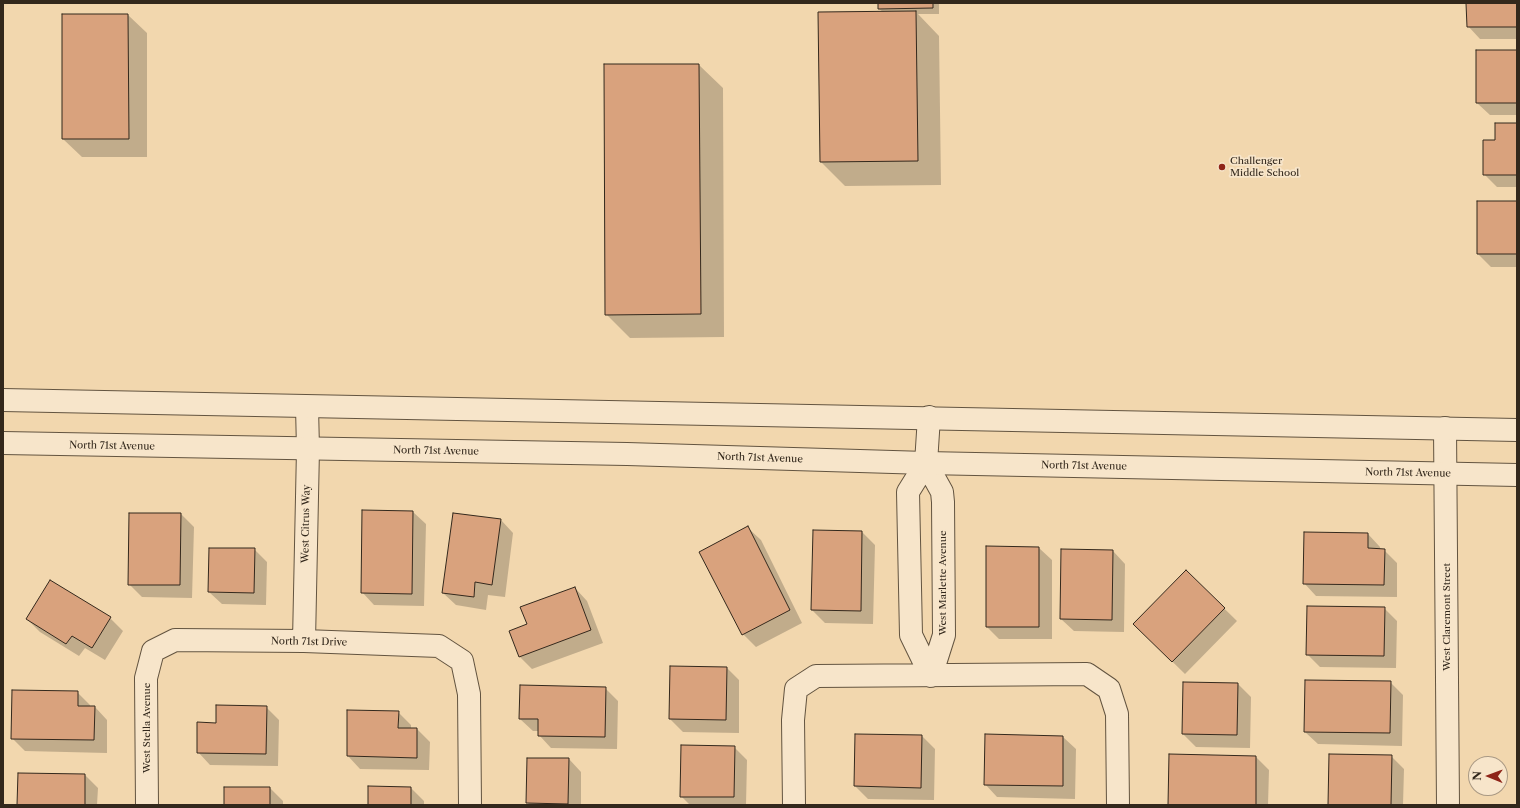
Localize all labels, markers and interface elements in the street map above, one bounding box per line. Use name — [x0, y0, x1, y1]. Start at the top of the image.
place label: Challenger Middle School — [1230, 155, 1299, 178]
marker: Challenger Middle School — [1217, 162, 1227, 172]
street label: North 71st Avenue — [69, 439, 155, 453]
street label: North 71st Avenue — [393, 444, 479, 458]
street label: North 71st Avenue — [717, 451, 803, 465]
street label: North 71st Avenue — [1041, 459, 1127, 473]
street label: North 71st Avenue — [1365, 466, 1451, 480]
street label: West Citrus Way — [299, 485, 313, 563]
street label: West Marlette Avenue — [937, 530, 949, 636]
street label: West Claremont Street — [1441, 563, 1453, 671]
street label: North 71st Drive — [271, 635, 347, 649]
street label: West Stella Avenue — [141, 683, 153, 773]
north arrow — [1468, 756, 1508, 796]
text: N — [1470, 771, 1484, 781]

